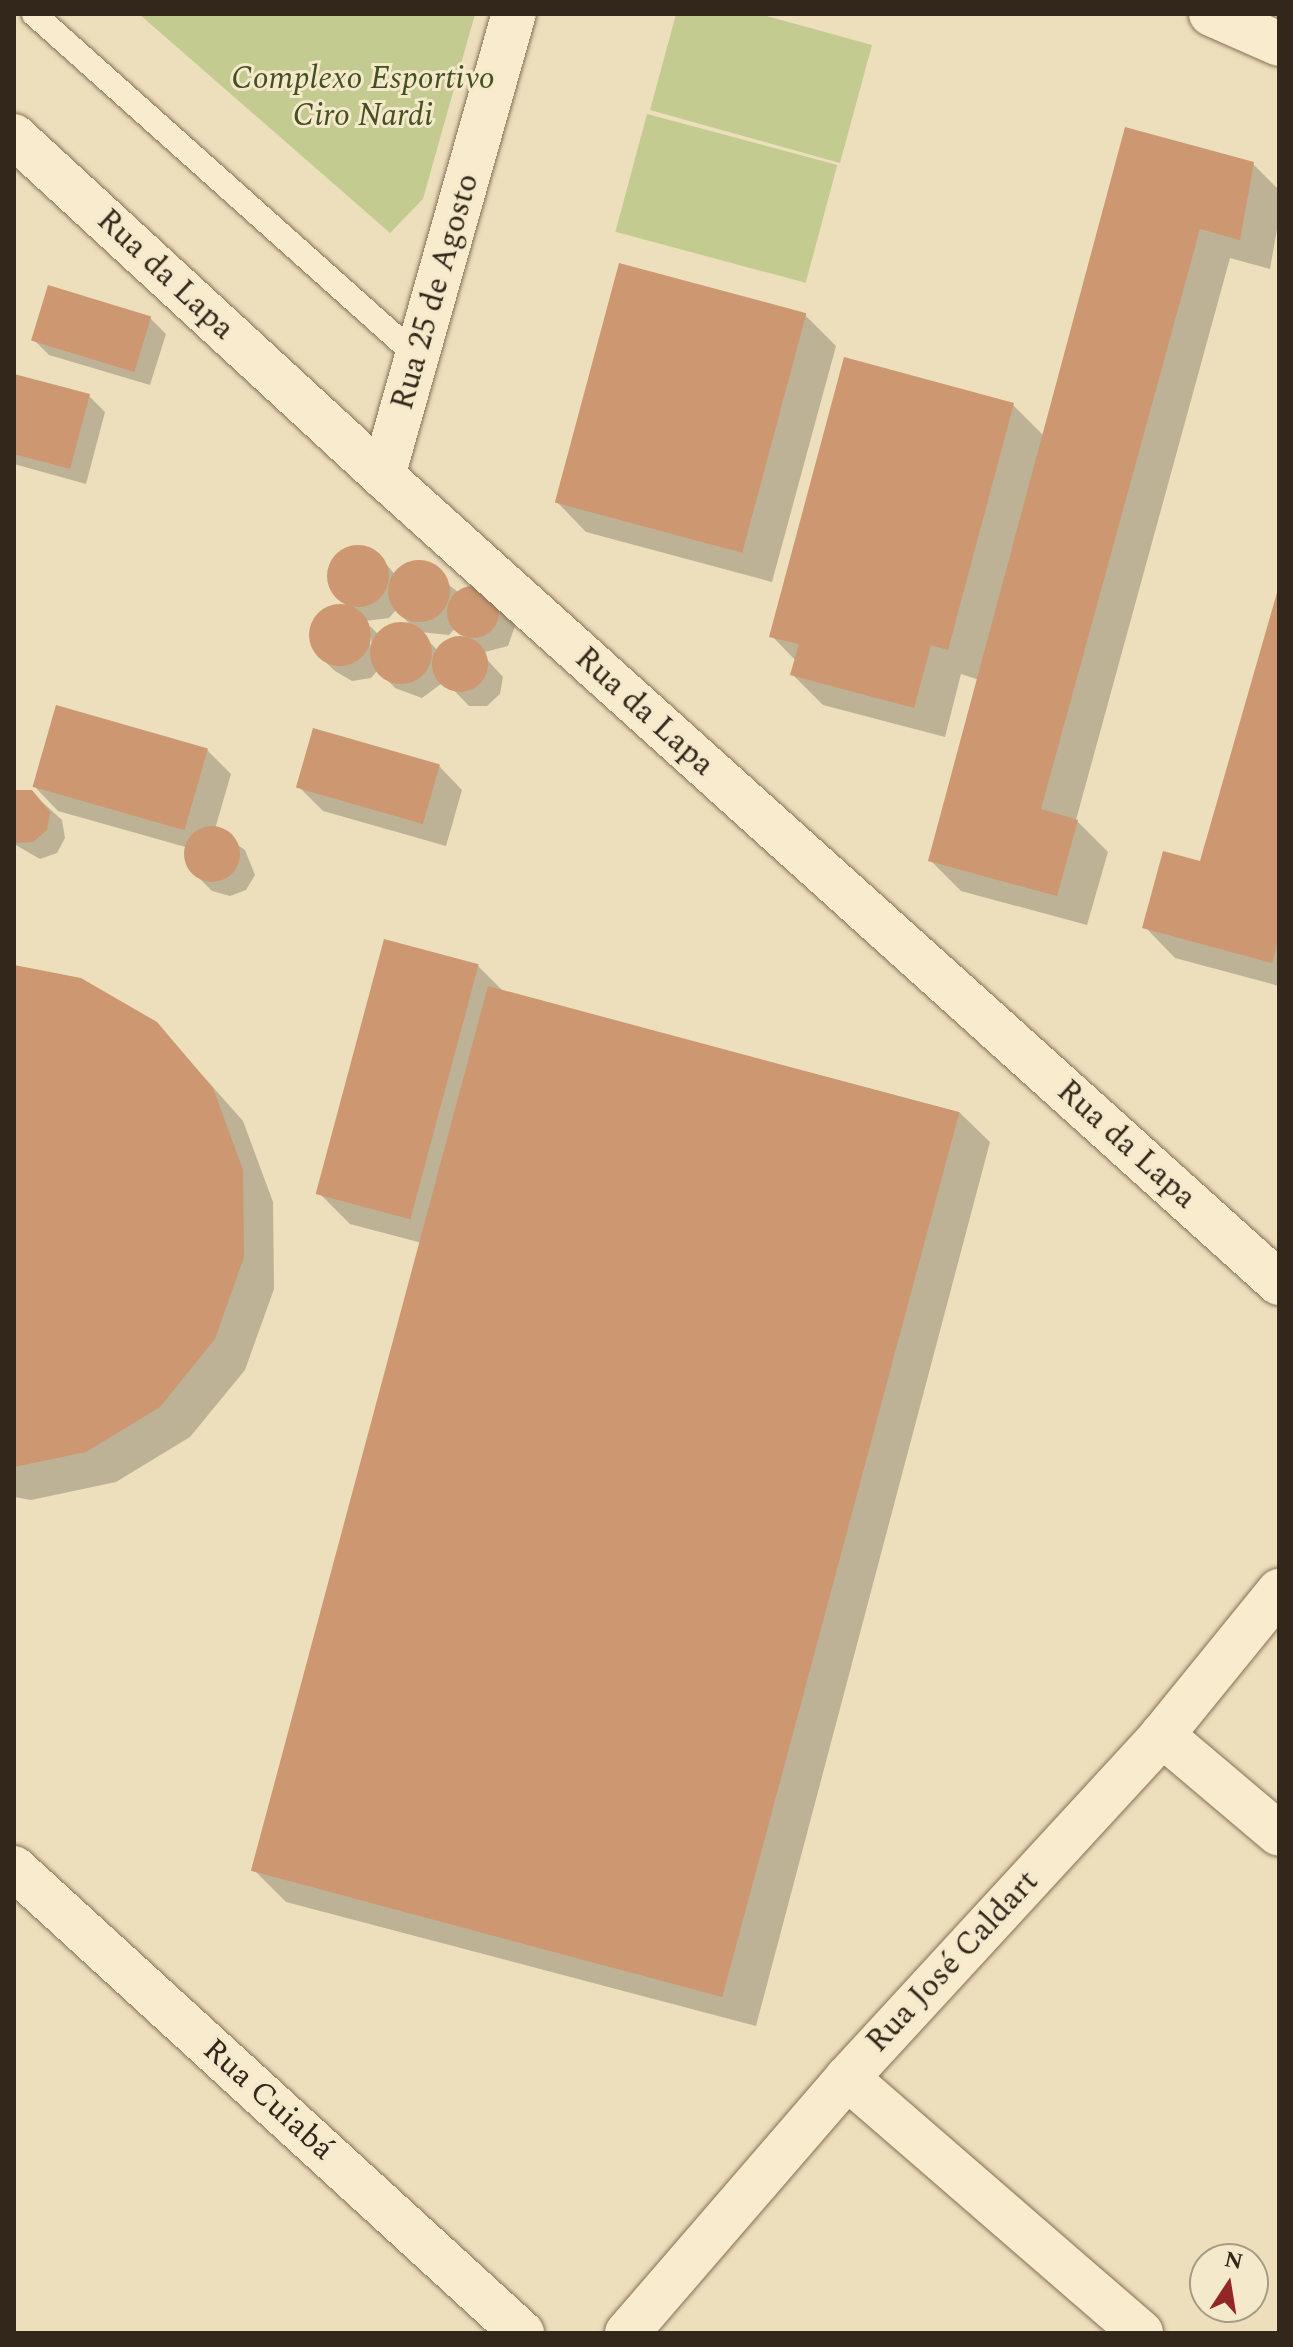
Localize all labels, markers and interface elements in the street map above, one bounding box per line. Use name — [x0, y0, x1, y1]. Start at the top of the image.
park label: Complexo Esportivo Ciro Nardi — [231, 61, 495, 136]
street label: Rua 25 de Agosto — [384, 169, 488, 415]
street label: Rua da Lapa — [88, 202, 242, 348]
street label: Rua da Lapa — [566, 639, 722, 785]
street label: Rua da Lapa — [1048, 1072, 1204, 1218]
street label: Rua José Caldart — [859, 1863, 1047, 2061]
street label: Rua Cuiabá — [195, 2031, 341, 2169]
north arrow — [1189, 2243, 1269, 2323]
text: N — [1221, 2243, 1246, 2279]

